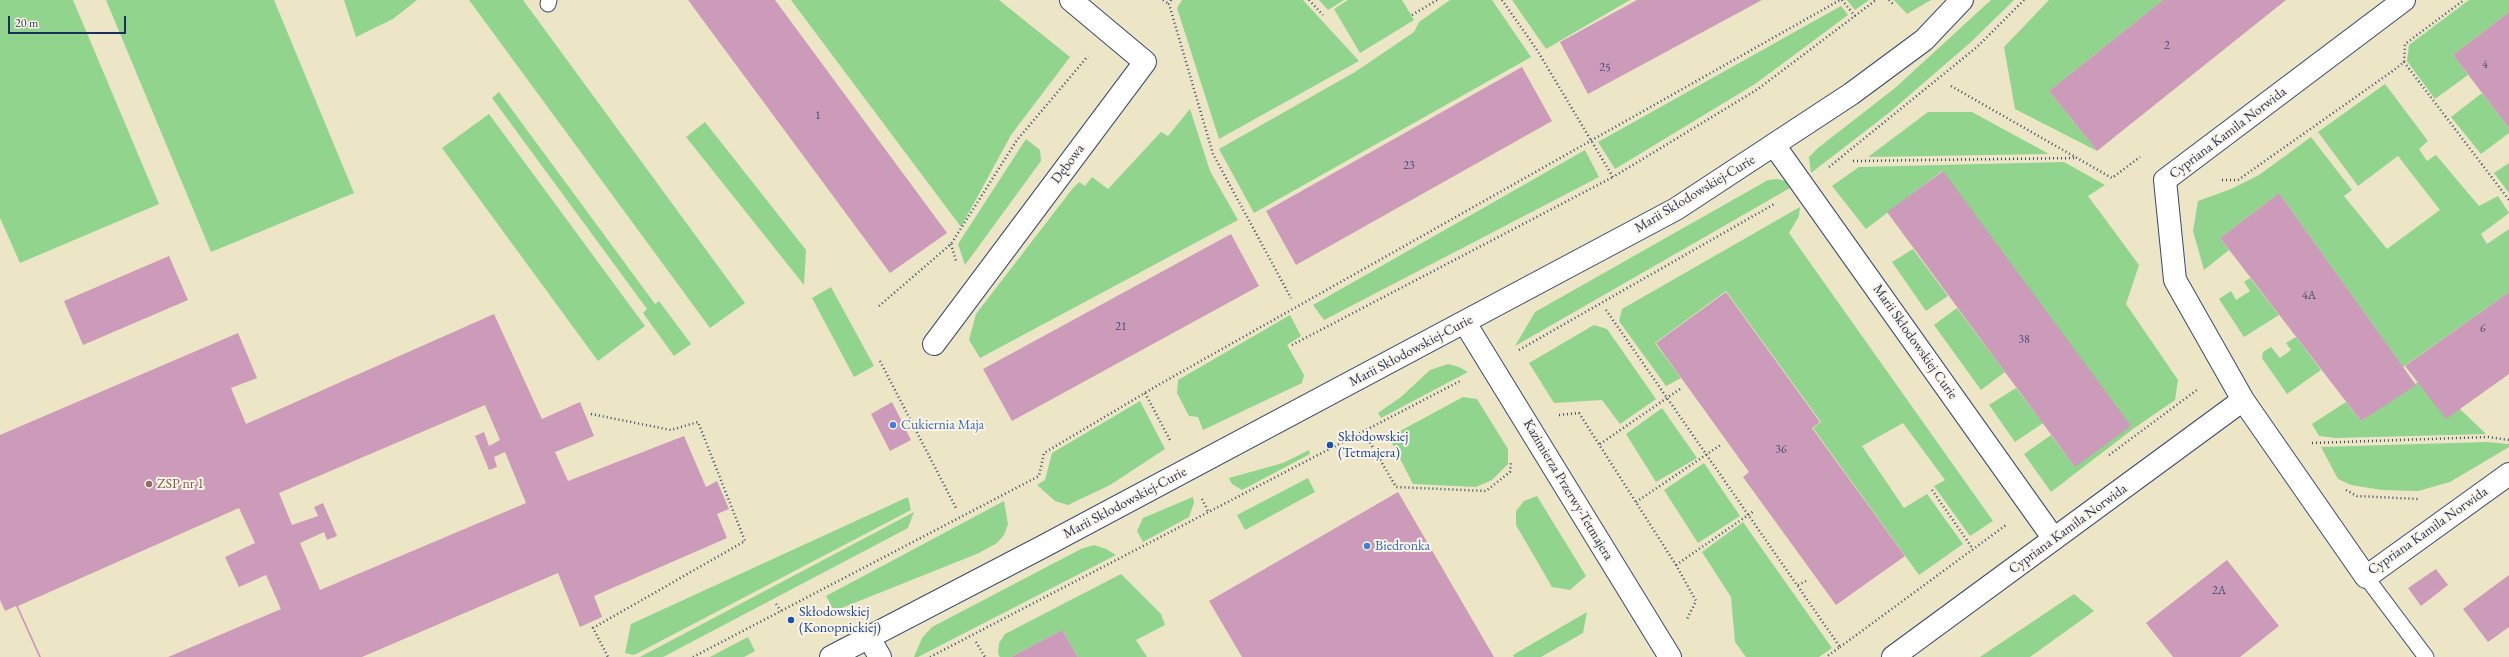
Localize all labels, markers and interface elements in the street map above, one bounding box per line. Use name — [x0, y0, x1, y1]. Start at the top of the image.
scale bar — [10, 8, 128, 34]
text: 20 m — [15, 15, 38, 31]
house number: 2 — [2164, 39, 2170, 53]
house number: 4 — [2482, 58, 2488, 72]
house number: 25 — [1599, 61, 1611, 75]
street label: Cypriana Kamila Norwida — [2166, 83, 2290, 183]
house number: 1 — [815, 109, 821, 123]
street label: Dębowa — [1048, 141, 1088, 187]
street label: Marii Skłodowskiej-Curie — [1632, 151, 1758, 237]
house number: 23 — [1403, 159, 1415, 173]
street label: Marii Skłodowskiej Curie — [1869, 281, 1961, 403]
house number: 4A — [2302, 289, 2316, 303]
street label: Marii Skłodowskiej-Curie — [1346, 311, 1476, 391]
house number: 21 — [1115, 320, 1127, 334]
house number: 6 — [2480, 322, 2486, 336]
house number: 38 — [2018, 333, 2030, 347]
place label: Cukiernia Maja — [901, 417, 984, 433]
street label: Kazimierza Przerwy-Tetmajera — [1519, 417, 1617, 563]
marker: Cukiernia Maja — [888, 420, 898, 430]
place label: Skłodowskiej (Tetmajera) — [1338, 429, 1408, 462]
marker: Skłodowskiej (Tetmajera) — [1325, 440, 1335, 450]
house number: 36 — [1775, 443, 1787, 457]
street label: Marii Skłodowskiej-Curie — [1060, 463, 1190, 543]
place label: ZSP nr 1 — [157, 476, 204, 492]
marker: ZSP nr 1 — [144, 479, 154, 489]
street label: Cypriana Kamila Norwida — [2005, 480, 2131, 578]
street label: Cypriana Kamila Norwida — [2365, 483, 2491, 579]
place label: Biedronka — [1375, 538, 1430, 554]
marker: Biedronka — [1362, 541, 1372, 551]
house number: 2A — [2212, 584, 2226, 598]
place label: Skłodowskiej (Konopnickiej) — [799, 604, 881, 636]
marker: Skłodowskiej (Konopnickiej) — [786, 615, 796, 625]

